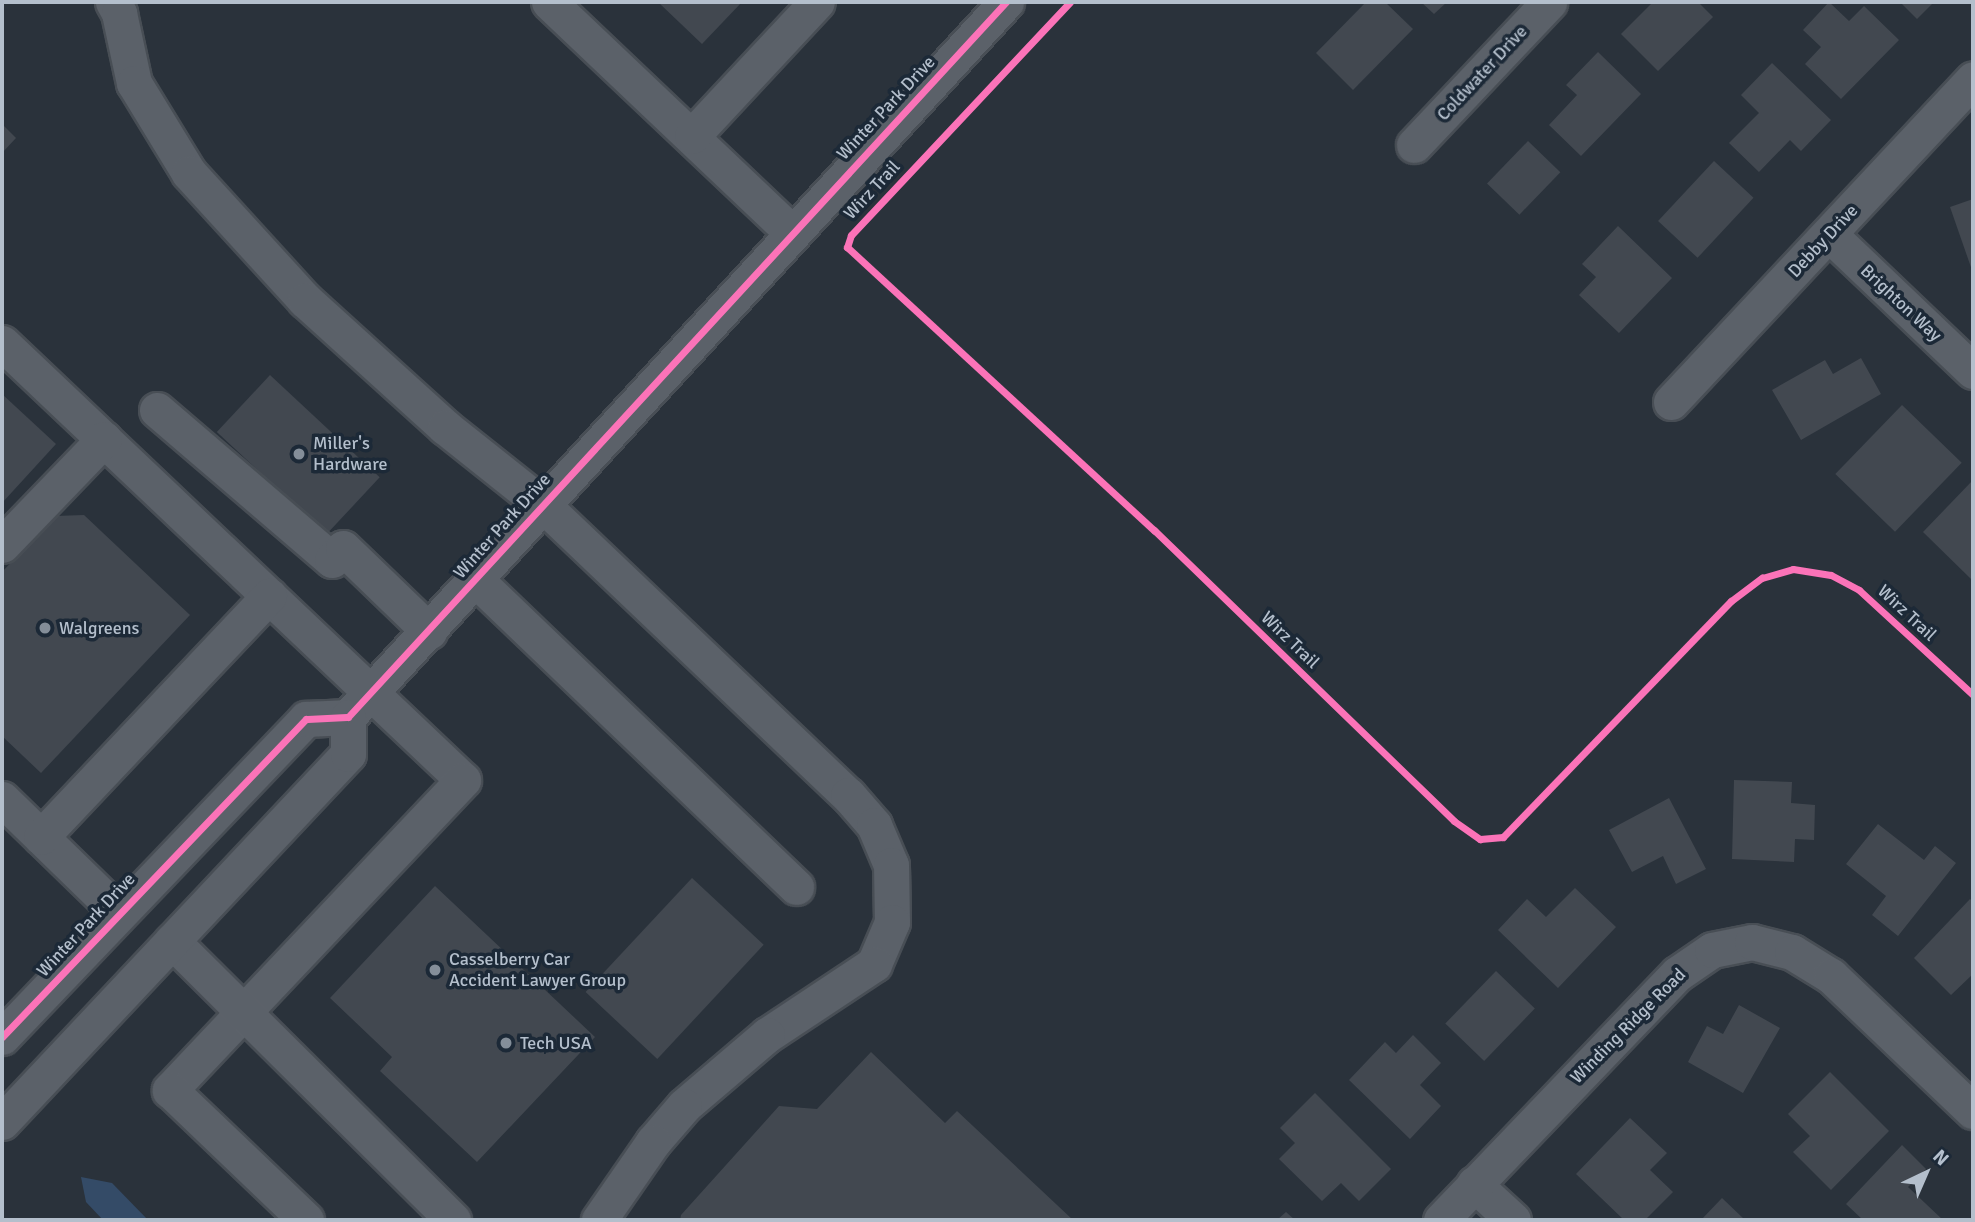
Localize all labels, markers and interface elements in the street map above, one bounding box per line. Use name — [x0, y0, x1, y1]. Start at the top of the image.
street label: Coldwater Drive — [1432, 21, 1532, 125]
street label: Winter Park Drive — [832, 51, 940, 165]
street label: Wirz Trail — [839, 156, 905, 224]
street label: Debby Drive — [1784, 200, 1862, 282]
street label: Brighton Way — [1856, 260, 1946, 346]
place label: Miller's Hardware — [313, 433, 388, 476]
marker: Miller's Hardware — [291, 446, 307, 462]
street label: Winter Park Drive — [449, 469, 555, 583]
street label: Wirz Trail — [1873, 580, 1941, 646]
street label: Wirz Trail — [1256, 607, 1324, 673]
place label: Walgreens — [59, 617, 139, 639]
marker: Walgreens — [37, 620, 53, 636]
street label: Winter Park Drive — [32, 868, 140, 982]
place label: Casselberry Car Accident Lawyer Group — [449, 949, 626, 992]
marker: Casselberry Car Accident Lawyer Group — [427, 962, 443, 978]
street label: Winding Ridge Road — [1566, 964, 1690, 1088]
place label: Tech USA — [520, 1032, 592, 1054]
marker: Tech USA — [498, 1035, 514, 1051]
north arrow — [1891, 1138, 1961, 1208]
text: N — [1927, 1145, 1954, 1171]

